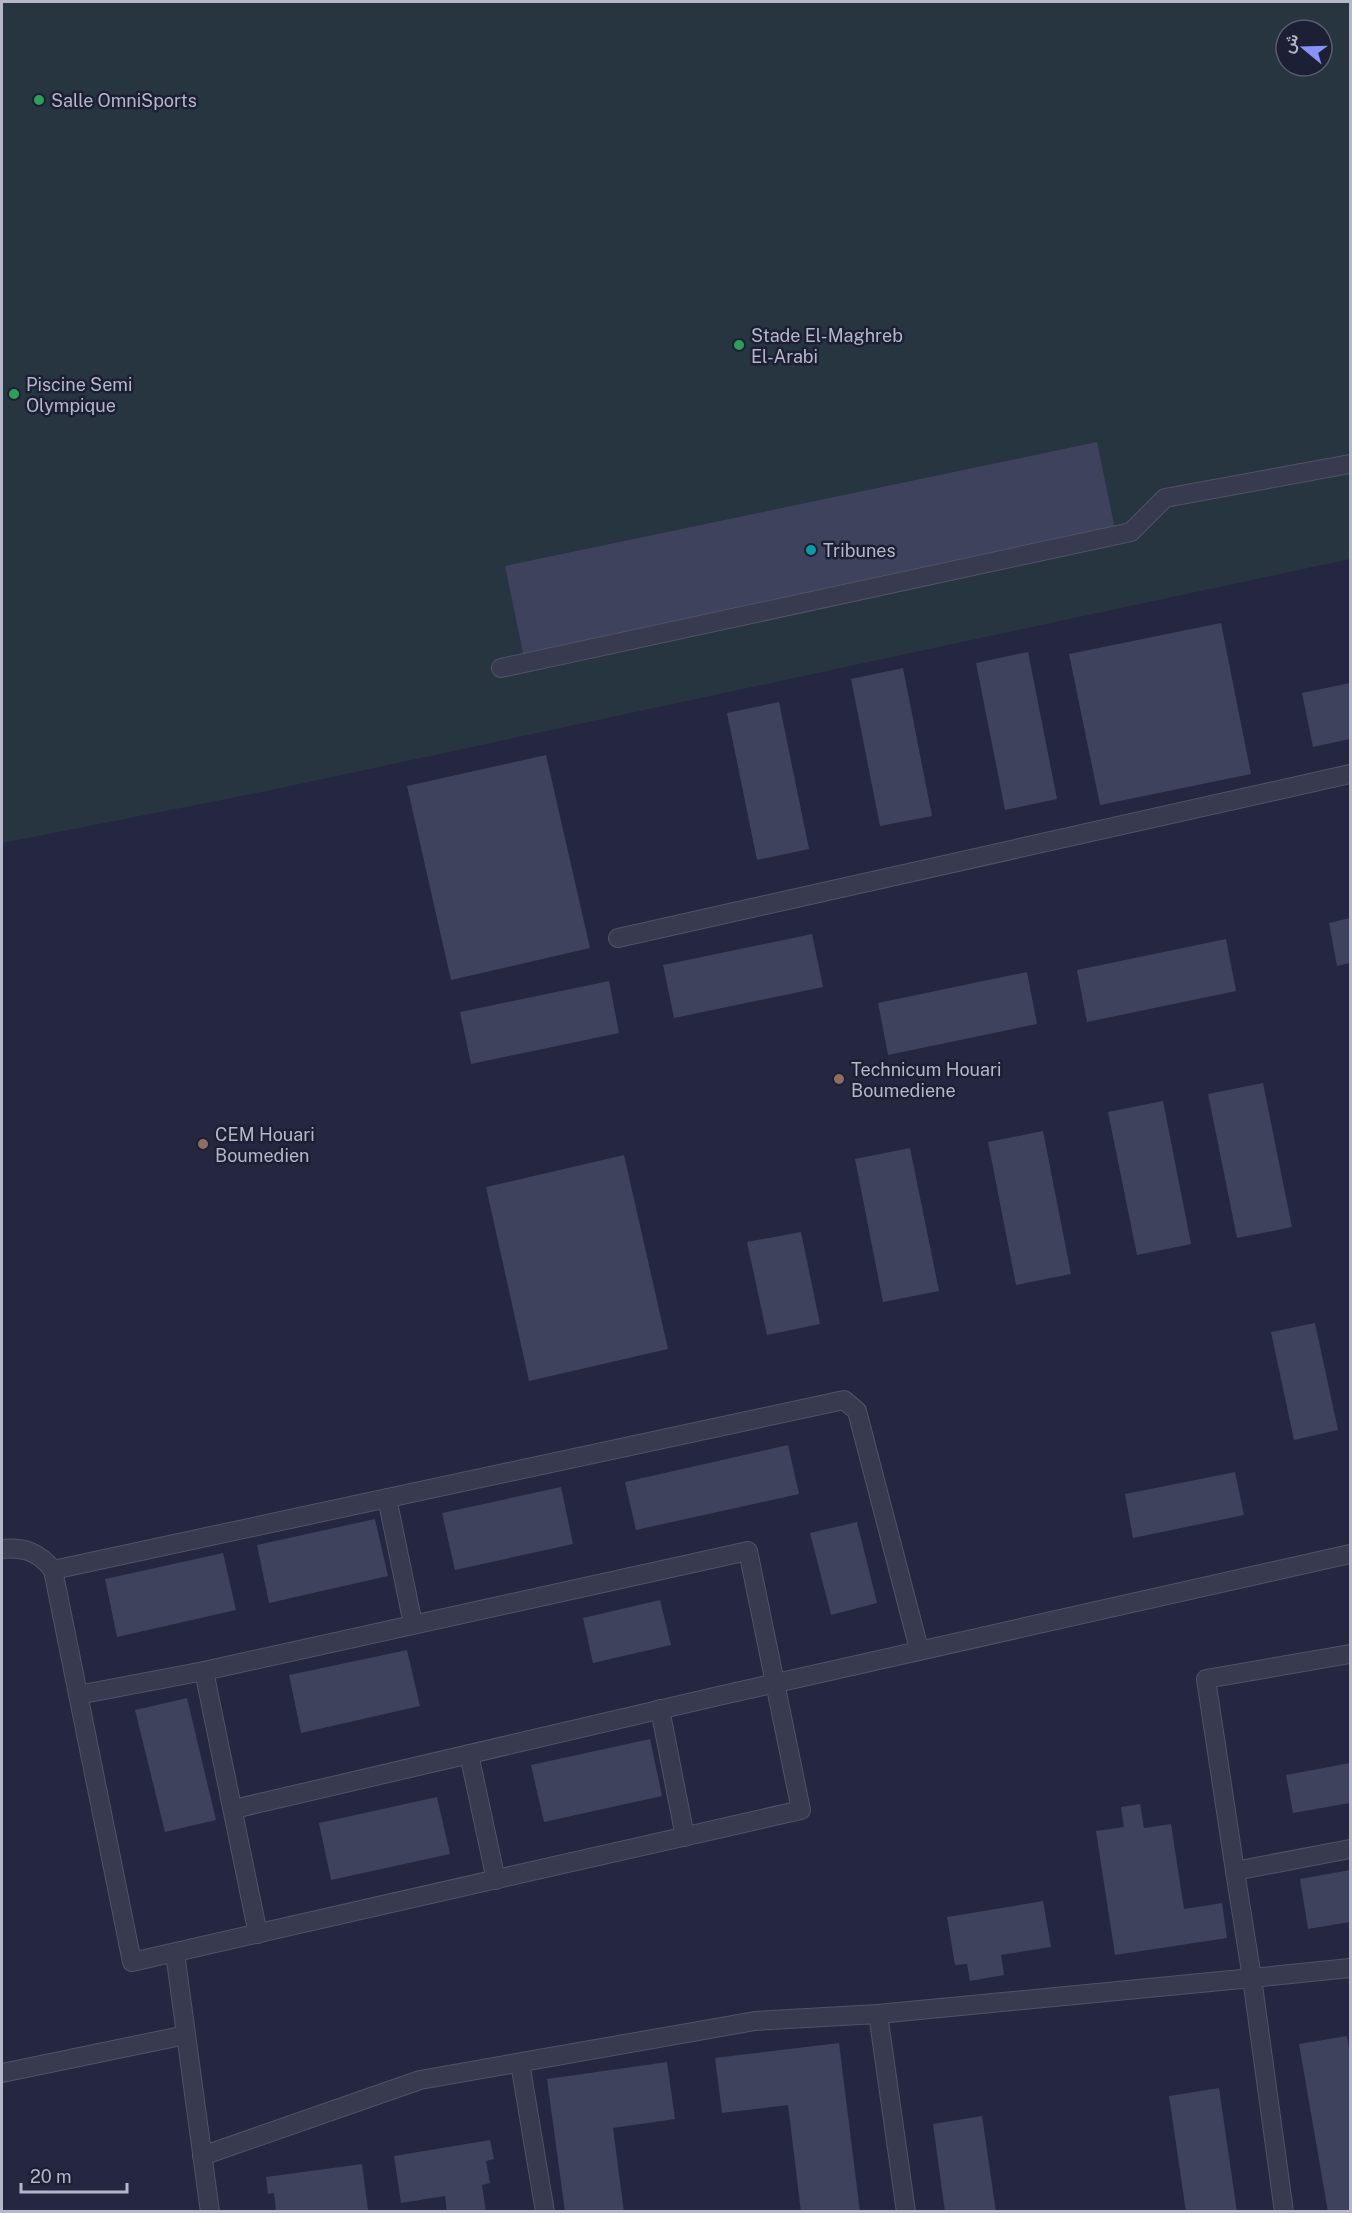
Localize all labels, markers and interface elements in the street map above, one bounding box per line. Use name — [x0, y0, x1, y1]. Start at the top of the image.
north arrow — [1274, 18, 1334, 78]
text: ش — [1278, 31, 1302, 55]
place label: Salle OmniSports — [51, 90, 197, 111]
marker: Salle OmniSports — [32, 93, 46, 107]
place label: Stade El-Maghreb El-Arabi — [751, 325, 903, 367]
marker: Stade El-Maghreb El-Arabi — [732, 338, 746, 352]
place label: Piscine Semi Olympique — [26, 374, 132, 416]
marker: Piscine Semi Olympique — [7, 387, 21, 401]
place label: Tribunes — [823, 540, 896, 561]
marker: Tribunes — [804, 543, 818, 557]
place label: Technicum Houari Boumediene — [851, 1059, 1002, 1101]
marker: Technicum Houari Boumediene — [832, 1072, 846, 1086]
place label: CEM Houari Boumedien — [215, 1124, 315, 1166]
marker: CEM Houari Boumedien — [196, 1137, 210, 1151]
scale bar — [21, 2156, 128, 2194]
text: 20 m — [30, 2166, 72, 2187]

